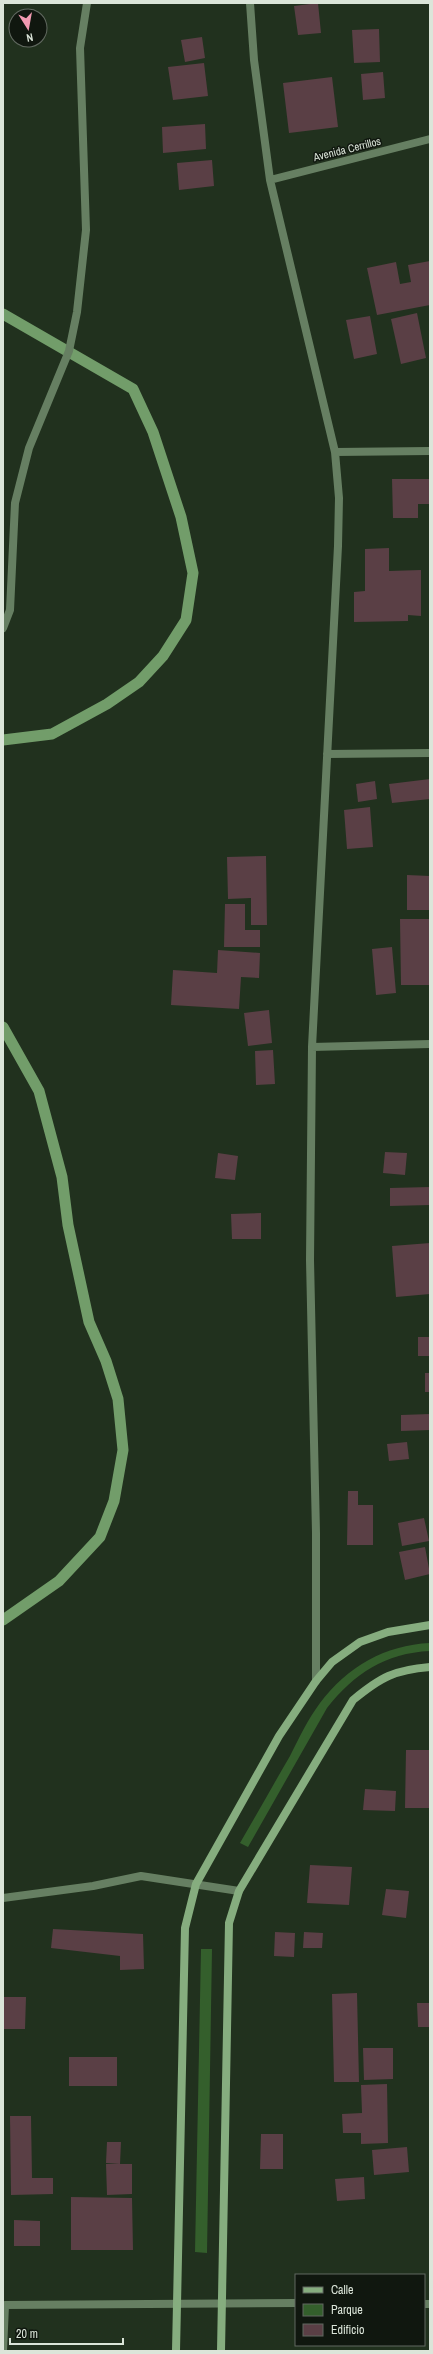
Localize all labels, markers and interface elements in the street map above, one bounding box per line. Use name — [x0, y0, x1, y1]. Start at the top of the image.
north arrow — [8, 8, 48, 48]
text: N — [25, 30, 34, 45]
street label: Avenida Cerrillos — [311, 134, 383, 164]
legend — [295, 2274, 425, 2346]
text: Calle — [331, 2282, 353, 2298]
text: Parque — [331, 2302, 363, 2318]
scale bar — [10, 2320, 123, 2346]
text: Edificio — [331, 2322, 364, 2338]
text: 20 m — [16, 2326, 38, 2342]

